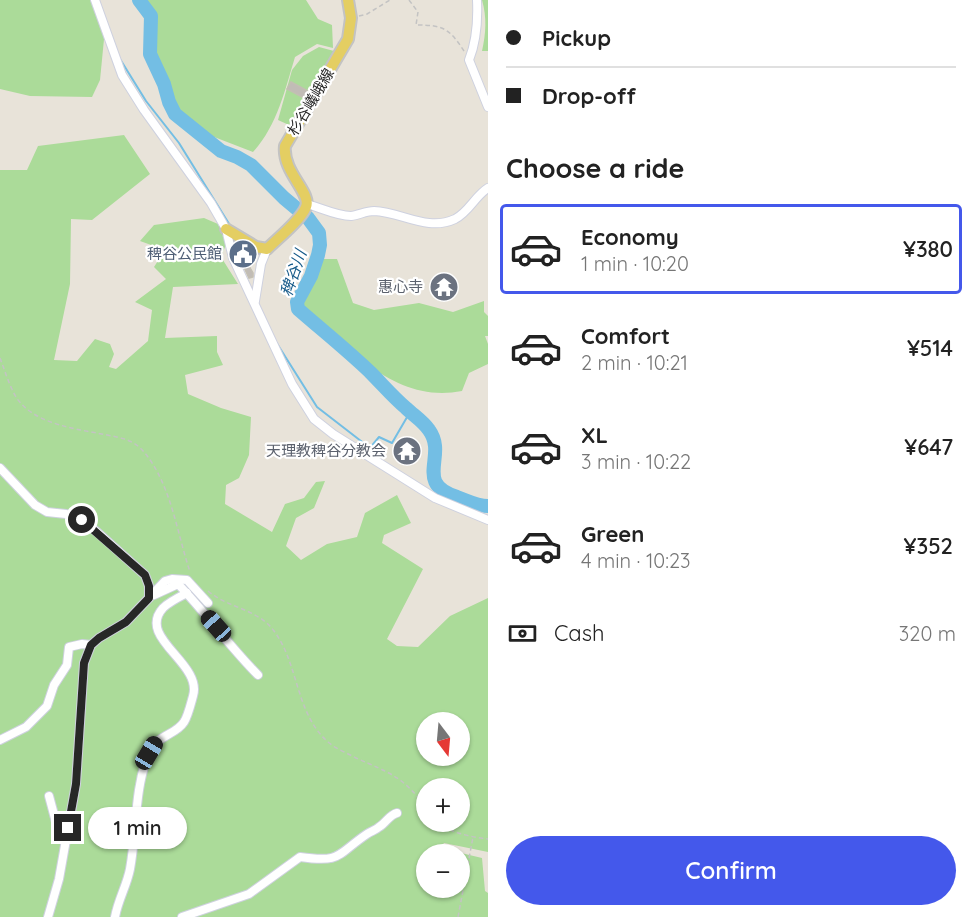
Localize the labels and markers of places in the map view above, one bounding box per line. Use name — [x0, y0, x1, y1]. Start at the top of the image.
public building icon: 稗谷公民館 — [227, 238, 259, 270]
place label: 稗谷公民館 — [147, 244, 222, 263]
temple icon: 惠心寺 — [428, 271, 460, 303]
place label: 惠心寺 — [378, 277, 423, 296]
temple icon: 天理教稗谷分教会 — [391, 435, 423, 467]
place label: 天理教稗谷分教会 — [266, 441, 386, 460]

